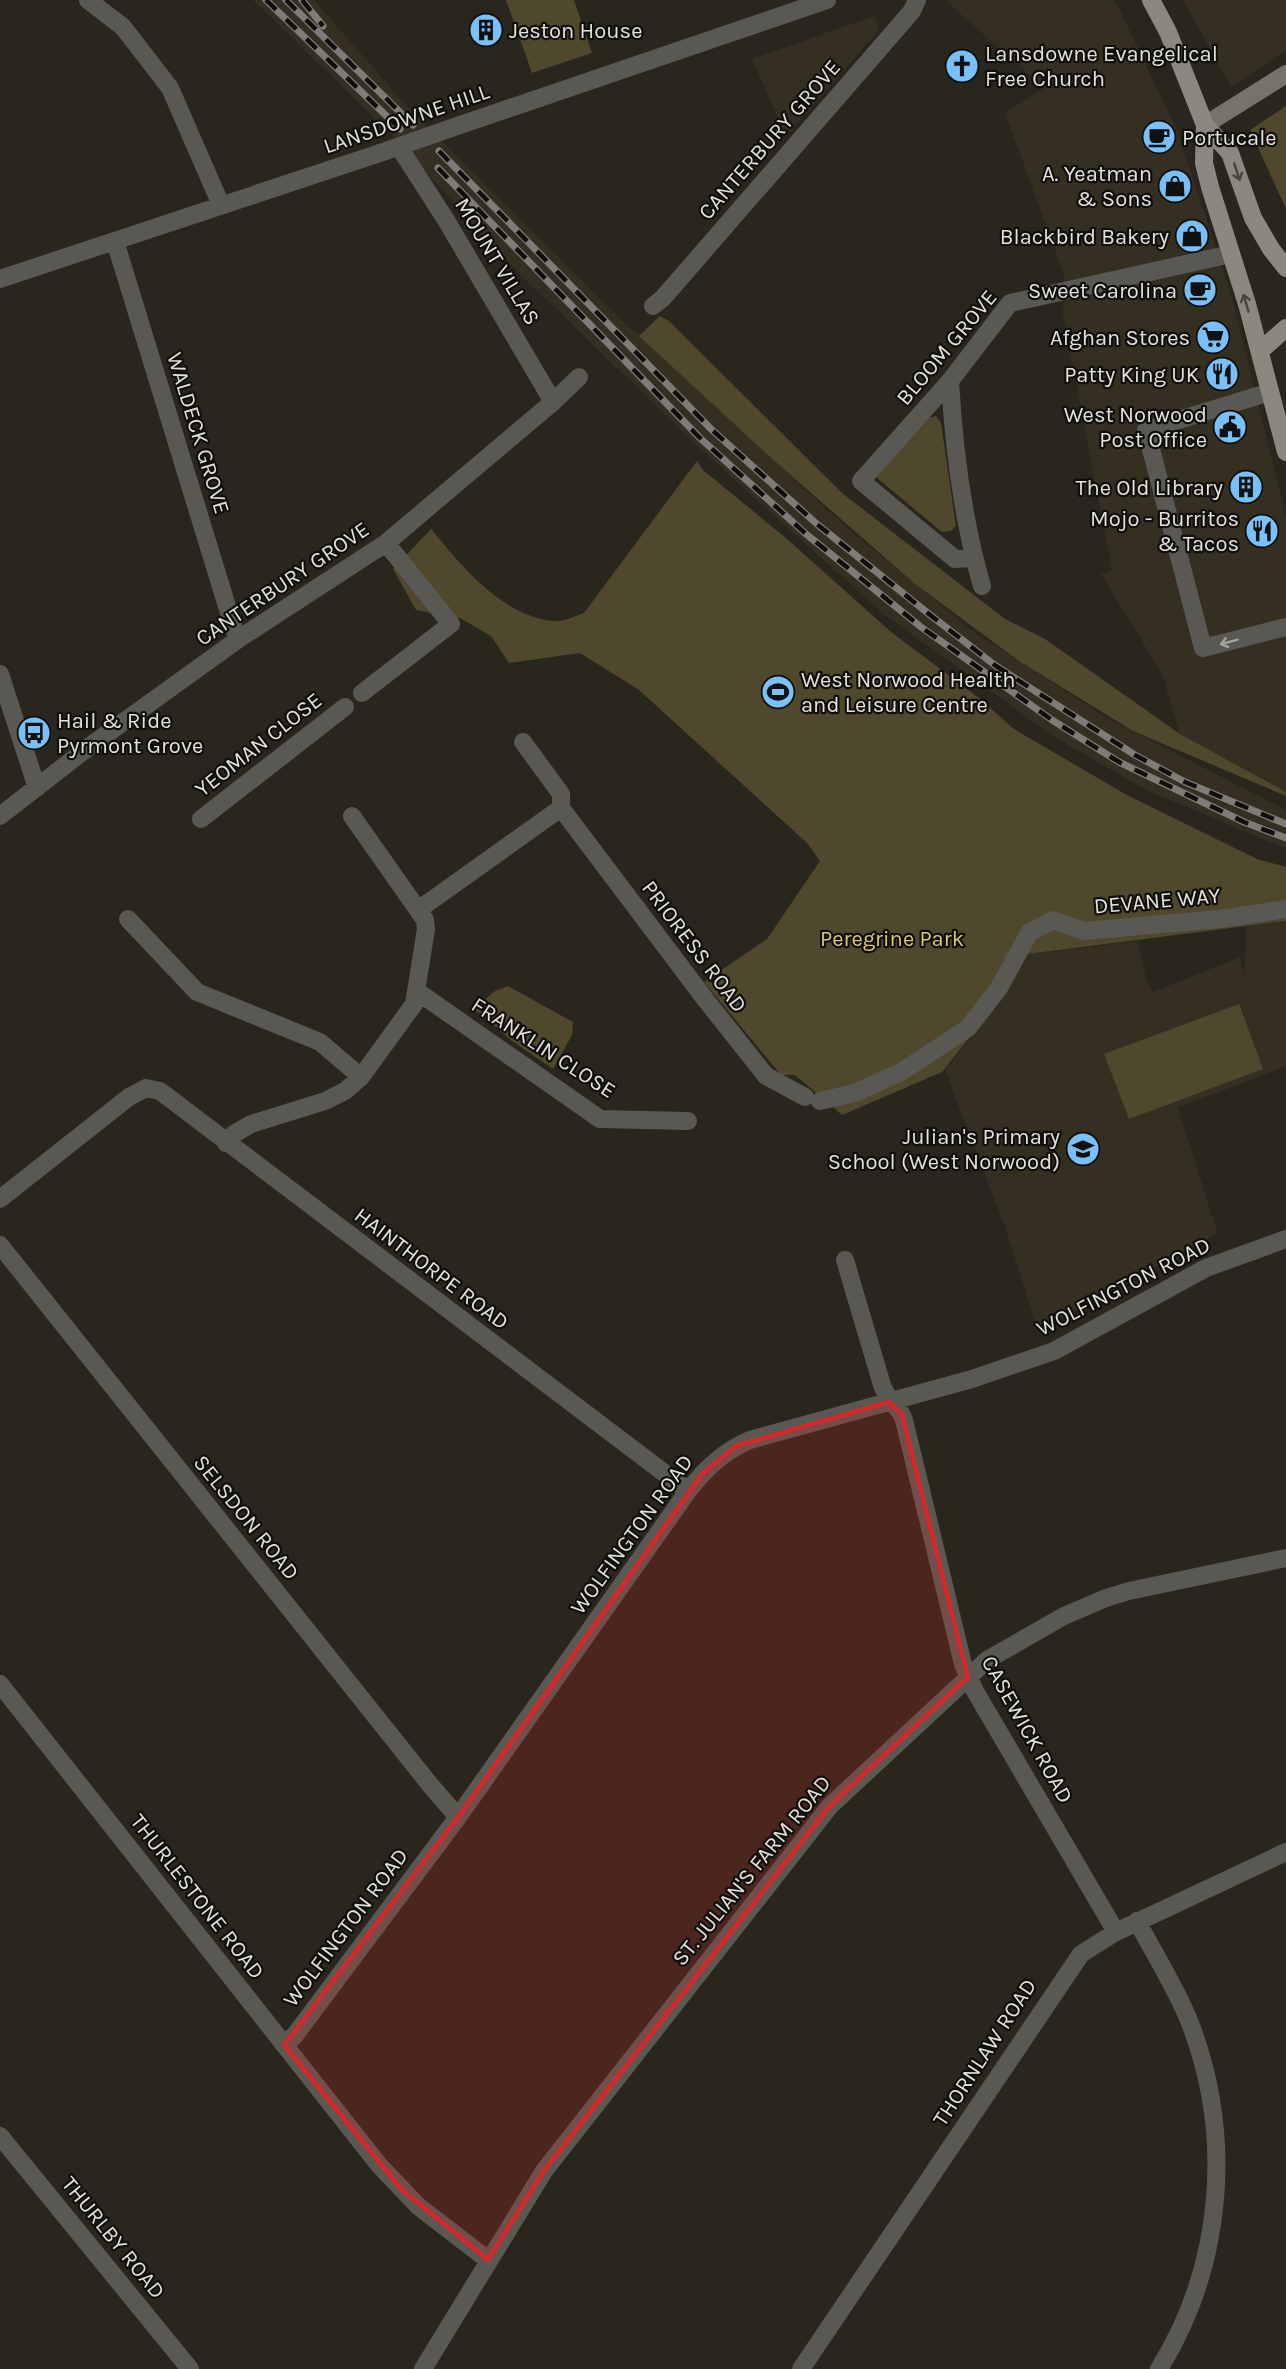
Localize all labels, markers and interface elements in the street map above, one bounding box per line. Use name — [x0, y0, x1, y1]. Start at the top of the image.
building icon: Jeston House — [468, 12, 504, 48]
place label: Jeston House — [509, 18, 642, 44]
place label: Lansdowne Evangelical Free Church — [985, 41, 1218, 92]
church icon: Lansdowne Evangelical Free Church — [944, 48, 980, 84]
street label: CANTERBURY GROVE — [693, 54, 846, 225]
street label: LANSDOWNE HILL — [320, 78, 493, 160]
cafe icon: Portucale — [1141, 119, 1177, 155]
place label: Portucale — [1182, 125, 1277, 151]
place label: A. Yeatman & Sons — [1042, 161, 1152, 212]
one-way arrow — [1233, 162, 1244, 181]
shop icon: A. Yeatman & Sons — [1157, 168, 1193, 204]
street label: MOUNT VILLAS — [449, 193, 545, 330]
shop icon: Blackbird Bakery — [1174, 218, 1210, 254]
place label: Blackbird Bakery — [1000, 224, 1169, 250]
cafe icon: Sweet Carolina — [1182, 272, 1218, 308]
place label: Sweet Carolina — [1028, 278, 1177, 304]
street label: BLOOM GROVE — [891, 285, 1003, 411]
one-way arrow — [1240, 293, 1251, 312]
supermarket icon: Afghan Stores — [1195, 319, 1231, 355]
place label: Afghan Stores — [1050, 325, 1190, 351]
street label: WALDECK GROVE — [161, 350, 235, 517]
restaurant icon: Patty King UK — [1204, 356, 1240, 392]
place label: Patty King UK — [1064, 362, 1199, 388]
place label: West Norwood Post Office — [1064, 402, 1207, 453]
public building icon: West Norwood Post Office — [1212, 409, 1248, 445]
building icon: The Old Library — [1228, 469, 1264, 505]
place label: The Old Library — [1075, 475, 1223, 501]
place label: Mojo - Burritos & Tacos — [1090, 506, 1239, 557]
restaurant icon: Mojo - Burritos & Tacos — [1244, 513, 1280, 549]
street label: CANTERBURY GROVE — [191, 516, 374, 651]
one-way arrow — [1220, 636, 1239, 648]
place label: West Norwood Health and Leisure Centre — [801, 667, 1015, 718]
sports icon: West Norwood Health and Leisure Centre — [760, 674, 796, 710]
street label: YEOMAN CLOSE — [190, 687, 327, 802]
place label: Hail & Ride Pyrmont Grove — [57, 708, 203, 759]
bus stop icon: Hail & Ride Pyrmont Grove — [16, 715, 52, 751]
street label: PRIORESS ROAD — [636, 875, 752, 1018]
street label: DEVANE WAY — [1093, 883, 1221, 919]
park label: Peregrine Park — [820, 926, 964, 952]
street label: FRANKLIN CLOSE — [467, 992, 620, 1104]
place label: Julian's Primary School (West Norwood) — [828, 1124, 1060, 1175]
school or university icon: Julian's Primary School (West Norwood) — [1065, 1131, 1101, 1167]
street label: HAINTHORPE ROAD — [349, 1202, 514, 1335]
street label: WOLFINGTON ROAD — [1032, 1232, 1215, 1342]
street label: SELSDON ROAD — [188, 1450, 304, 1585]
street label: WOLFINGTON ROAD — [565, 1450, 699, 1620]
street label: CASEWICK ROAD — [976, 1651, 1078, 1808]
street label: ST. JULIAN'S FARM ROAD — [667, 1770, 837, 1971]
street label: THURLESTONE ROAD — [125, 1809, 270, 1984]
street label: WOLFINGTON ROAD — [278, 1843, 414, 2012]
street label: THORNLAW ROAD — [928, 1974, 1042, 2131]
street label: THURLBY ROAD — [56, 2171, 170, 2304]

